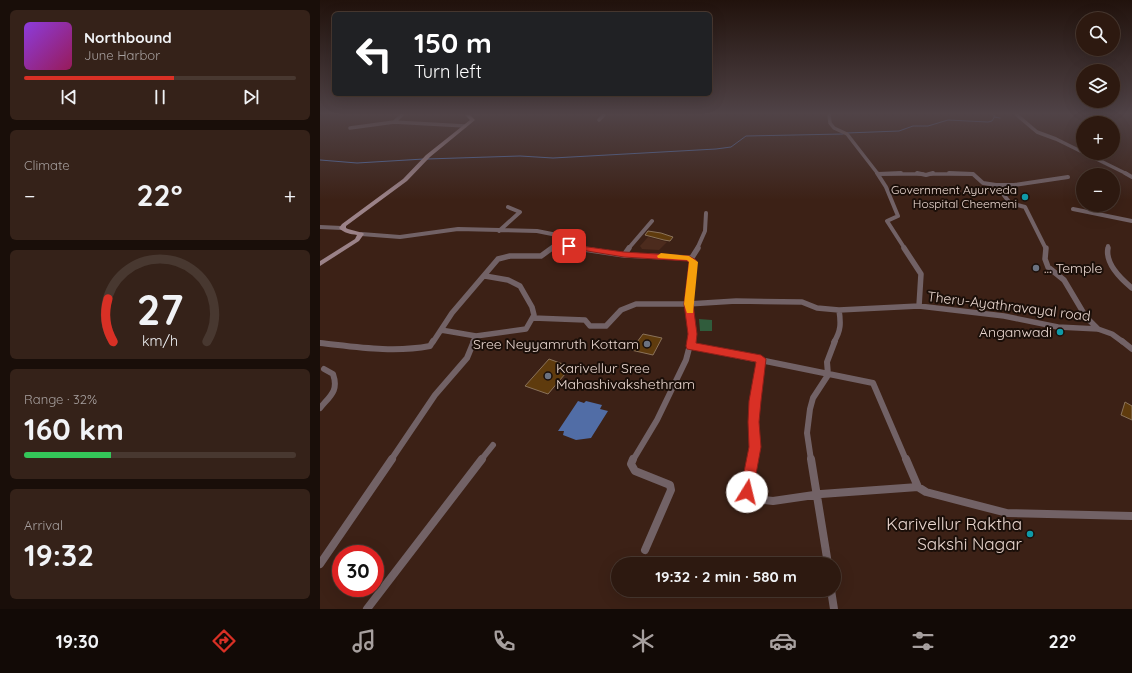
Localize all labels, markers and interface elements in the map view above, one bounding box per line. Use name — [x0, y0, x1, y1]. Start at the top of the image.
map controls — [1076, 12, 1120, 212]
button: search — [1076, 12, 1120, 56]
text: 150 m — [414, 25, 492, 60]
text: Northbound — [84, 28, 172, 47]
icon: left — [348, 28, 400, 80]
text: June Harbor — [84, 47, 160, 63]
text: Turn left — [414, 60, 482, 83]
button: layers — [1076, 64, 1120, 108]
icon: previous — [58, 86, 80, 108]
icon: pause — [149, 86, 171, 108]
icon: next — [240, 86, 262, 108]
button: + — [1076, 116, 1120, 160]
text: Climate — [24, 157, 70, 173]
button: − — [1076, 168, 1120, 212]
text: 22° — [137, 176, 182, 214]
text: − — [24, 182, 35, 210]
text: + — [284, 182, 296, 210]
place label: Government Ayurveda Hospital Cheemeni — [891, 182, 1017, 211]
marker: Government Ayurveda Hospital Cheemeni — [1020, 192, 1030, 202]
pin — [552, 229, 586, 263]
icon: arrive — [558, 235, 580, 257]
place label: ... Temple — [1044, 259, 1102, 277]
marker: ... Temple — [1031, 263, 1041, 273]
text: 27 — [137, 283, 183, 335]
street label: Theru-Ayathravayal road — [926, 287, 1092, 325]
place label: Anganwadi — [979, 323, 1052, 341]
marker: Anganwadi — [1055, 327, 1065, 337]
text: km/h — [142, 332, 178, 350]
place label: Sree Neyyamruth Kottam — [473, 335, 639, 353]
marker: Sree Neyyamruth Kottam — [642, 339, 652, 349]
place label: Karivellur Sree Mahashivakshethram — [556, 359, 695, 393]
marker: Karivellur Sree Mahashivakshethram — [543, 371, 553, 381]
text: Range · 32% — [24, 391, 97, 407]
text: 160 km — [24, 410, 124, 448]
position arrow — [726, 471, 768, 513]
place label: Karivellur Raktha Sakshi Nagar — [886, 513, 1022, 554]
text: Arrival — [24, 517, 63, 533]
marker: Karivellur Raktha Sakshi Nagar — [1025, 529, 1035, 539]
text: 19:32 — [24, 536, 94, 574]
speed limit sign: 30 — [332, 545, 384, 597]
text: 19:32 · 2 min · 580 m — [655, 567, 797, 586]
icon: directions — [210, 627, 238, 655]
icon: music — [350, 627, 378, 655]
icon: phone — [490, 627, 518, 655]
icon: climate — [629, 627, 657, 655]
icon: car — [769, 627, 797, 655]
icon: filters — [909, 627, 937, 655]
text: 19:30 — [56, 630, 99, 653]
text: 22° — [1049, 630, 1076, 653]

